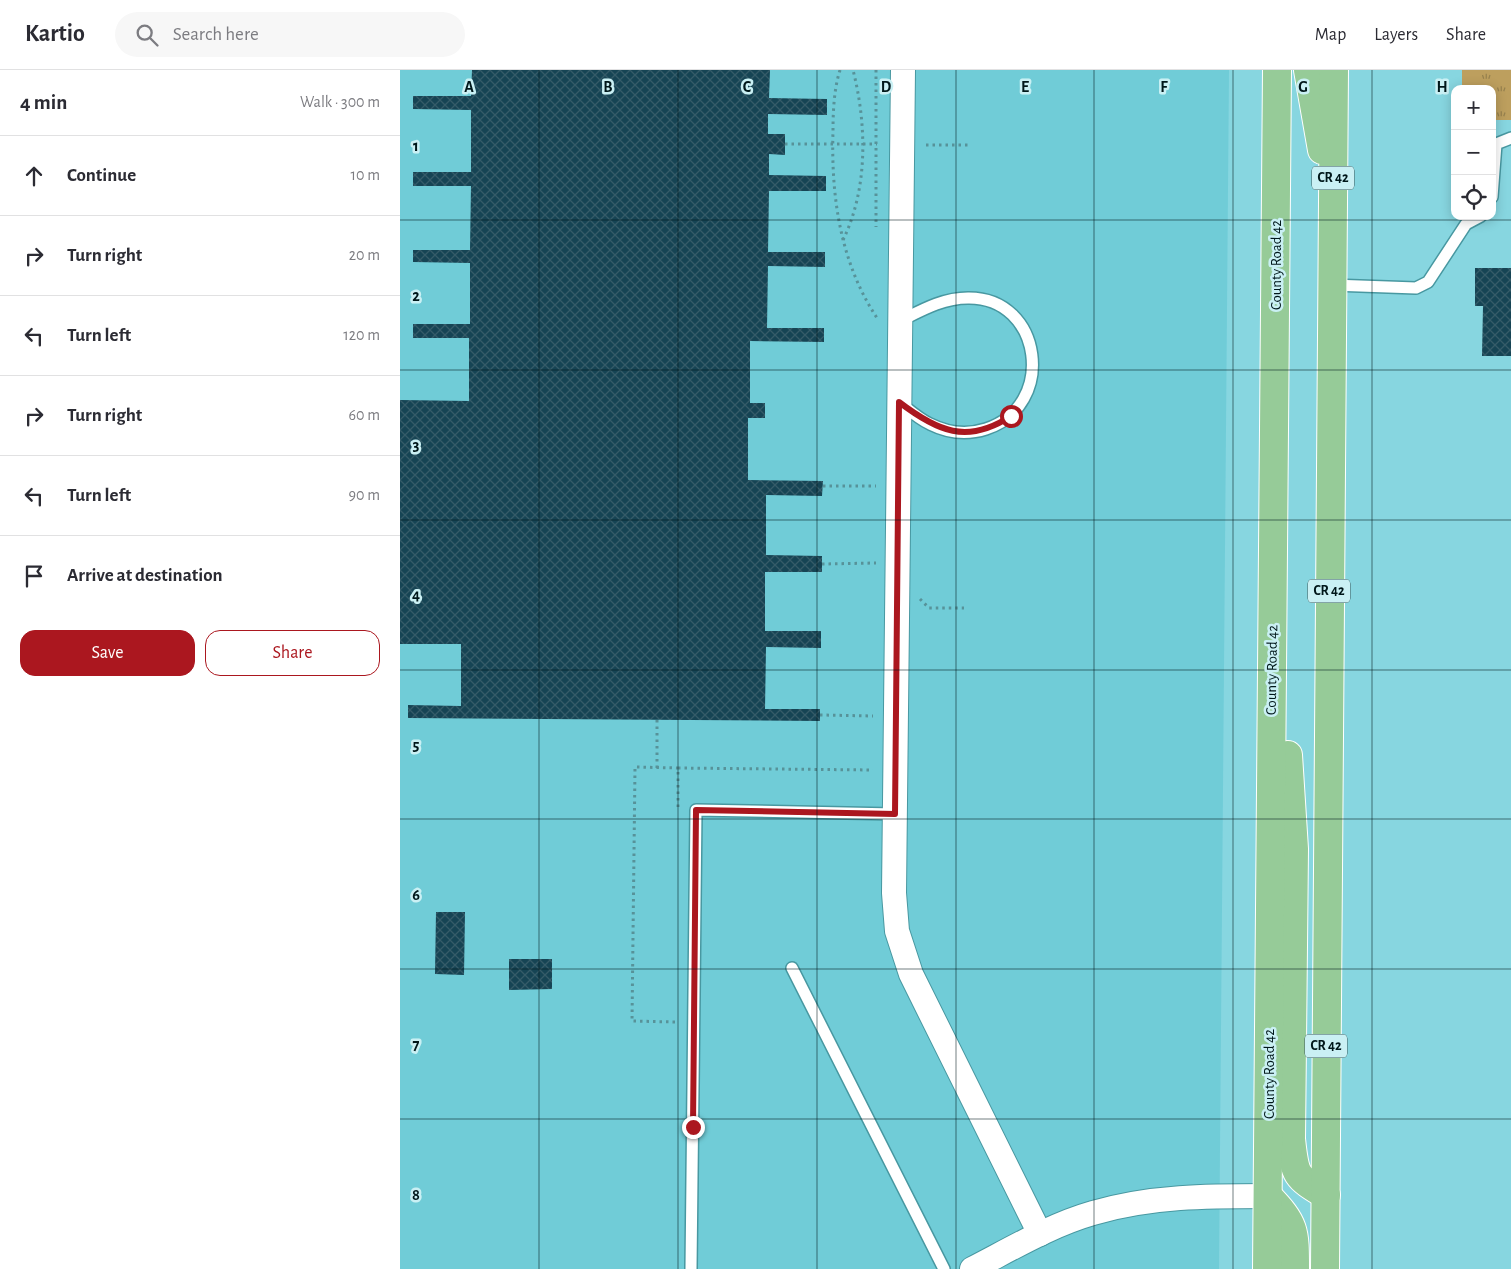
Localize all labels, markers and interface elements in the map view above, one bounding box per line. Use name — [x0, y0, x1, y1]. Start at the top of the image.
search box — [115, 12, 465, 57]
icon: search — [133, 21, 161, 49]
text: Kartio — [25, 22, 85, 46]
text: Search here — [173, 25, 259, 44]
text: Map — [1315, 26, 1346, 44]
text: Layers — [1374, 26, 1418, 44]
text: Share — [1446, 26, 1486, 44]
text: A — [464, 79, 474, 95]
text: B — [603, 79, 613, 95]
text: C — [743, 79, 752, 95]
text: D — [881, 79, 892, 95]
text: E — [1021, 79, 1029, 95]
text: F — [1160, 79, 1168, 95]
text: G — [1298, 79, 1308, 95]
text: H — [1436, 79, 1448, 95]
map controls — [1451, 85, 1496, 220]
button: + — [1451, 85, 1496, 130]
text: 4 min — [20, 92, 67, 113]
text: Walk · 300 m — [300, 94, 380, 110]
button: − — [1451, 130, 1496, 175]
text: 1 — [413, 138, 419, 154]
icon: ahead — [20, 162, 48, 190]
text: Continue — [67, 166, 136, 185]
road number: CR 42 — [1312, 166, 1354, 190]
text: 10 m — [351, 167, 380, 183]
button: locate — [1451, 175, 1496, 220]
street label: County Road 42 — [1269, 220, 1284, 310]
icon: right — [20, 242, 48, 270]
text: Turn right — [67, 246, 142, 265]
text: 20 m — [349, 247, 380, 263]
text: 2 — [412, 288, 420, 304]
icon: left — [20, 322, 48, 350]
text: Turn left — [67, 326, 131, 345]
text: 120 m — [343, 327, 380, 343]
icon: right — [20, 402, 48, 430]
route start — [1000, 405, 1023, 428]
text: Turn right — [67, 406, 142, 425]
text: 60 m — [349, 407, 380, 423]
text: 3 — [413, 437, 420, 453]
icon: left — [20, 482, 48, 510]
text: Turn left — [67, 486, 131, 505]
text: 90 m — [349, 487, 380, 503]
icon: arrive — [20, 562, 48, 590]
text: Arrive at destination — [67, 566, 223, 585]
road number: CR 42 — [1308, 580, 1350, 602]
text: 4 — [412, 587, 420, 603]
street label: County Road 42 — [1264, 625, 1280, 715]
button: Save — [20, 630, 195, 676]
button: Share — [205, 630, 380, 676]
text: 5 — [413, 737, 420, 753]
text: 6 — [412, 887, 420, 903]
street label: County Road 42 — [1262, 1029, 1277, 1119]
road number: CR 42 — [1305, 1034, 1347, 1058]
text: 7 — [413, 1037, 420, 1053]
route end — [682, 1116, 705, 1139]
text: 8 — [412, 1187, 420, 1203]

